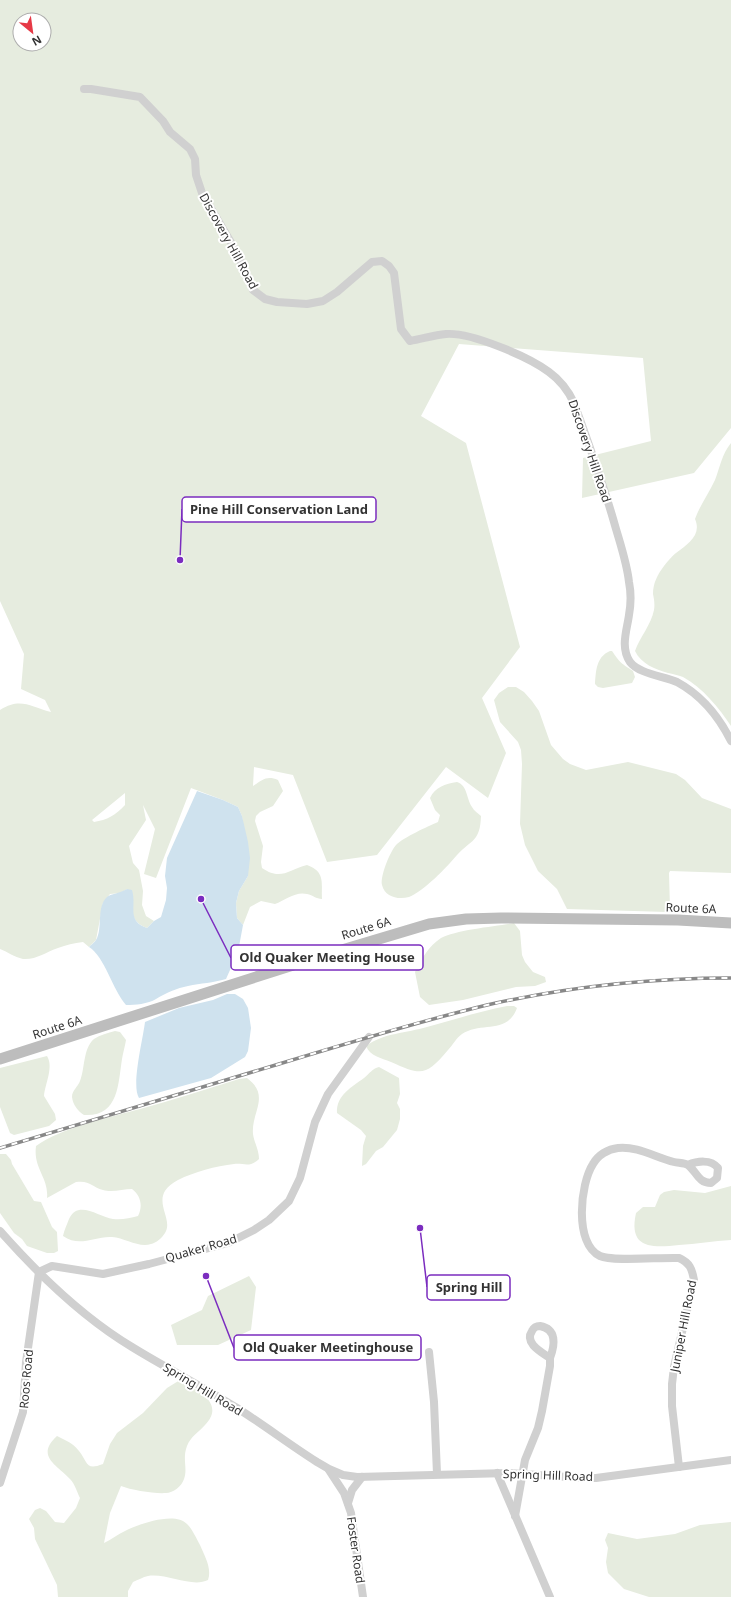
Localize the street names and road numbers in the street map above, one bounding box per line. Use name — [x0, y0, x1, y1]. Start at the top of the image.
street label: Discovery Hill Road — [195, 190, 263, 292]
street label: Discovery Hill Road — [564, 397, 616, 505]
street label: Route 6A — [665, 899, 717, 917]
street label: Route 6A — [339, 912, 393, 944]
street label: Route 6A — [30, 1011, 84, 1043]
street label: Quaker Road — [163, 1230, 239, 1266]
street label: Juniper Hill Road — [666, 1278, 700, 1375]
street label: Roos Road — [15, 1349, 37, 1409]
street label: Spring Hill Road — [160, 1359, 246, 1419]
street label: Spring Hill Road — [503, 1465, 593, 1485]
street label: Foster Road — [343, 1516, 369, 1584]

